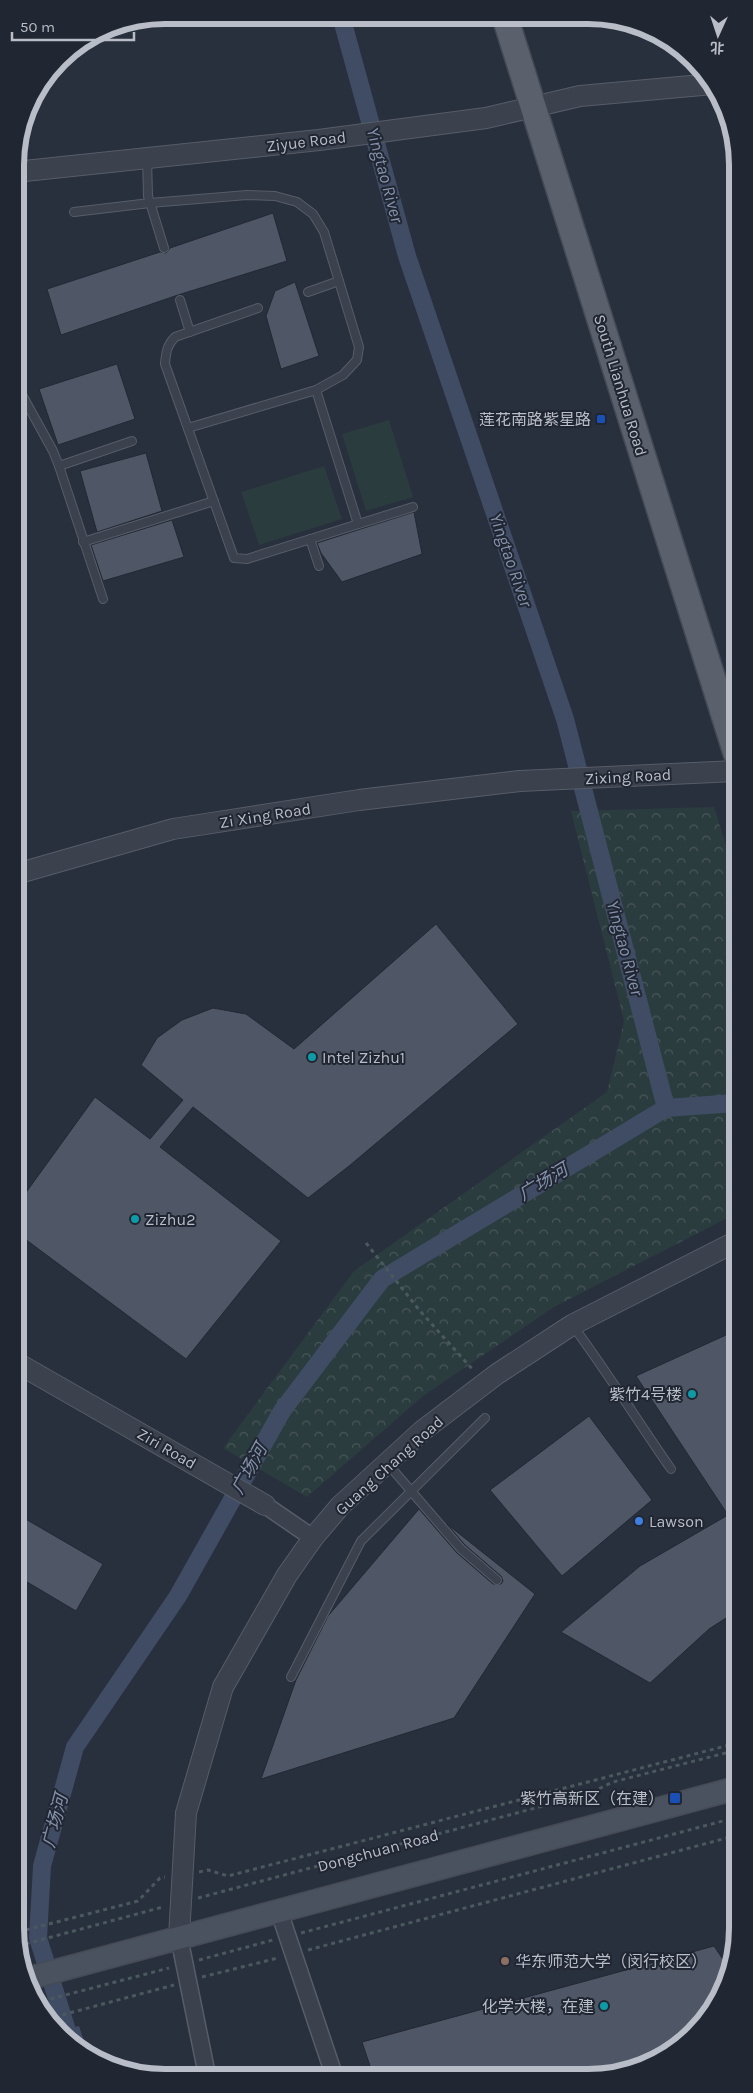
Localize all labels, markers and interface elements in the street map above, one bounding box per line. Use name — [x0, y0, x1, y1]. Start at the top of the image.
scale bar — [12, 10, 135, 42]
north arrow — [693, 10, 743, 60]
text: 50 m — [20, 18, 55, 36]
text: 北 — [710, 39, 725, 56]
water label: Yingtao River — [362, 125, 409, 226]
street label: Ziyue Road — [265, 127, 347, 156]
street label: South Lianhua Road — [590, 312, 651, 458]
place label: 莲花南路紫星路 — [479, 410, 591, 429]
marker: 莲花南路紫星路 — [595, 413, 607, 425]
water label: Yingtao River — [485, 510, 538, 611]
street label: Zixing Road — [584, 765, 672, 788]
street label: Zi Xing Road — [218, 799, 312, 832]
water label: Yingtao River — [602, 898, 649, 999]
place label: Intel Zizhu1 — [322, 1048, 405, 1067]
marker: Intel Zizhu1 — [306, 1051, 318, 1063]
water label: 广场河 — [514, 1157, 574, 1205]
place label: Zizhu2 — [145, 1210, 195, 1229]
marker: Zizhu2 — [129, 1213, 141, 1225]
place label: 紫竹4号楼 — [609, 1385, 682, 1404]
marker: 紫竹4号楼 — [686, 1388, 698, 1400]
street label: Guang Chang Road — [331, 1412, 447, 1519]
street label: Ziri Road — [134, 1424, 200, 1473]
water label: 广场河 — [226, 1437, 273, 1498]
place label: Lawson — [649, 1512, 704, 1531]
marker: Lawson — [633, 1515, 645, 1527]
water label: 广场河 — [37, 1789, 73, 1850]
place label: 紫竹高新区（在建） — [520, 1789, 664, 1808]
marker: 紫竹高新区（在建） — [668, 1791, 682, 1805]
street label: Dongchuan Road — [315, 1825, 441, 1876]
place label: 华东师范大学（闵行校区） — [515, 1952, 707, 1971]
marker: 华东师范大学（闵行校区） — [499, 1955, 511, 1967]
place label: 化学大楼，在建 — [482, 1997, 594, 2016]
marker: 化学大楼，在建 — [598, 2000, 610, 2012]

